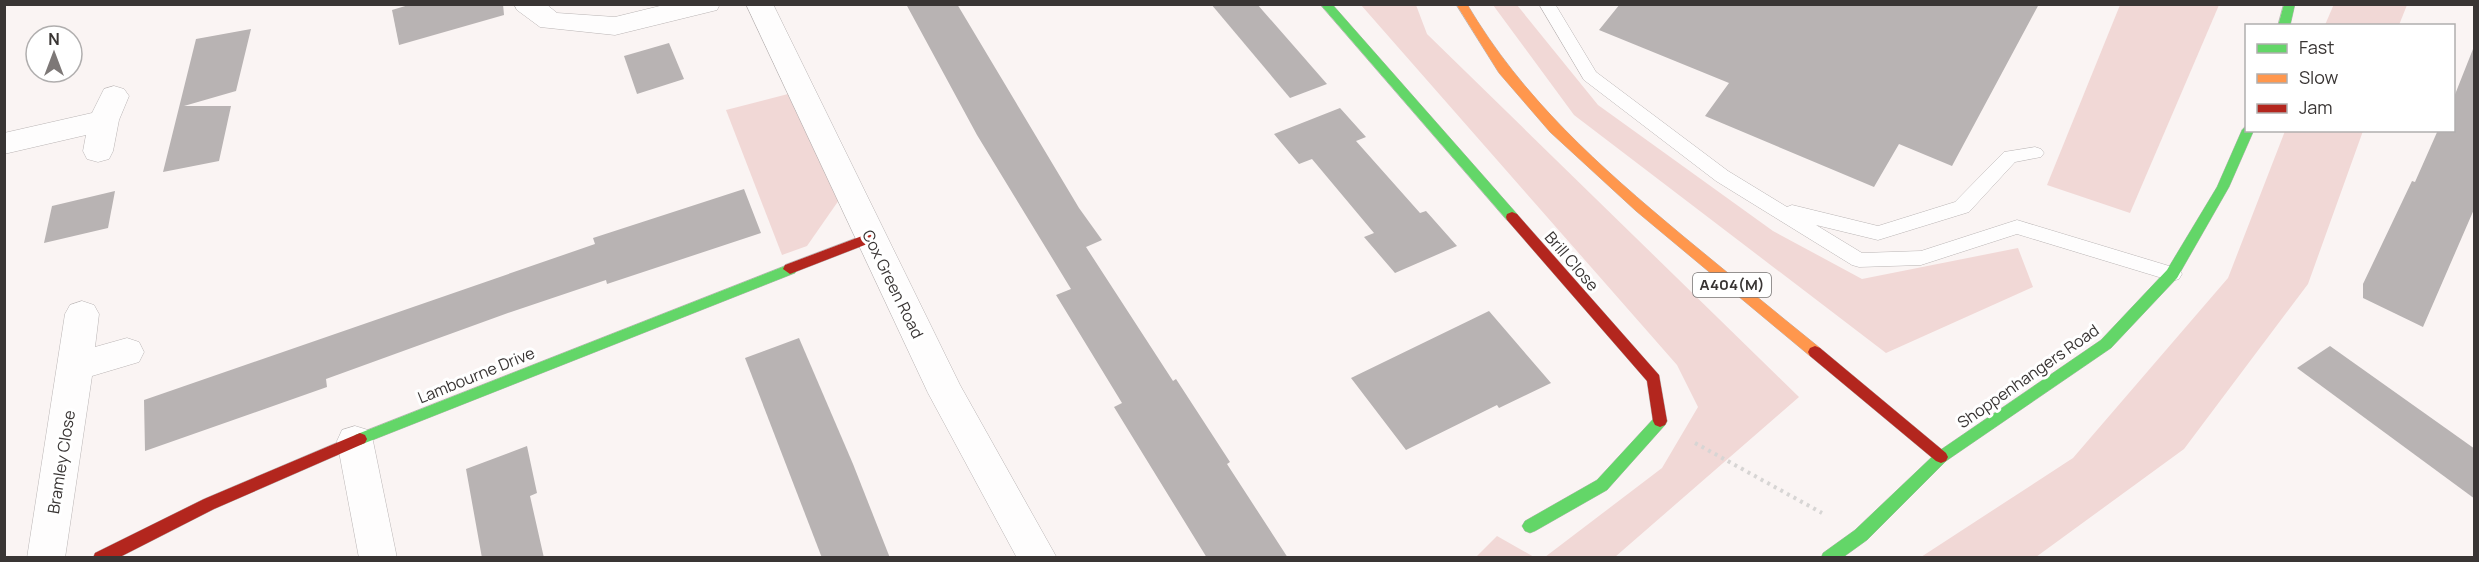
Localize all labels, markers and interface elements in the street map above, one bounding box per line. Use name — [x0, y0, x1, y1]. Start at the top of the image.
north arrow — [24, 24, 84, 84]
legend — [2245, 24, 2455, 132]
text: N — [48, 28, 60, 50]
text: Fast — [2299, 35, 2334, 59]
text: Slow — [2299, 65, 2339, 89]
text: Jam — [2299, 95, 2333, 119]
street label: Cox Green Road — [857, 226, 929, 342]
street label: Brill Close — [1540, 226, 1604, 296]
road number: A404(M) — [1693, 273, 1771, 297]
street label: Shoppenhangers Road — [1953, 319, 2103, 433]
street label: Lambourne Drive — [414, 342, 538, 408]
street label: Bramley Close — [42, 409, 80, 515]

